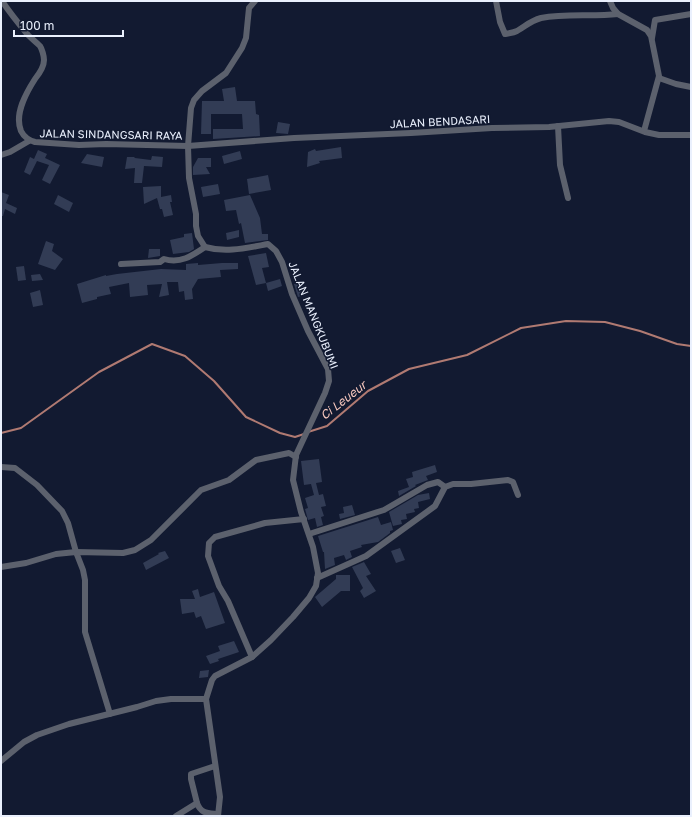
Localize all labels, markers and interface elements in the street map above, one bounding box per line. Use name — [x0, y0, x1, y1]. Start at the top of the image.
scale bar — [14, 12, 123, 38]
text: 100 m — [20, 18, 54, 33]
street label: JALAN BENDASARI — [389, 112, 491, 130]
street label: JALAN SINDANGSARI RAYA — [39, 126, 183, 142]
street label: JALAN MANGKUBUMI — [286, 259, 342, 371]
water label: Ci Leueur — [317, 376, 371, 423]

